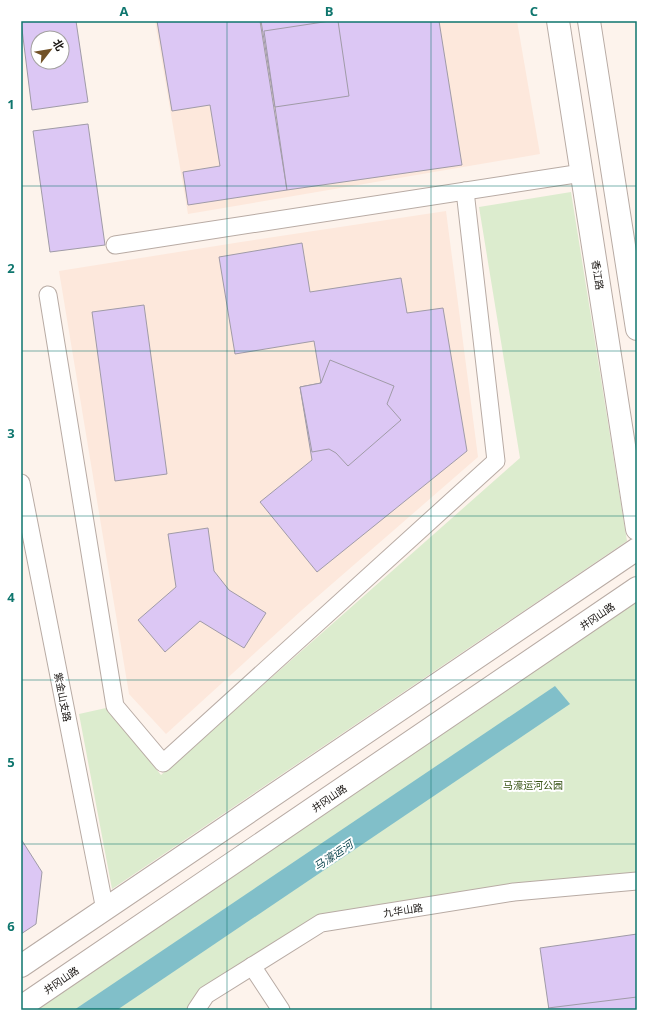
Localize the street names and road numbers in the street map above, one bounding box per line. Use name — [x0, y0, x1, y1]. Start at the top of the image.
street label: 香江路 — [589, 259, 607, 291]
street label: 井冈山路 — [577, 599, 617, 633]
street label: 紫金山支路 — [51, 671, 75, 723]
street label: 井冈山路 — [309, 781, 349, 815]
street label: 九华山路 — [382, 900, 424, 920]
street label: 井冈山路 — [41, 963, 81, 997]

